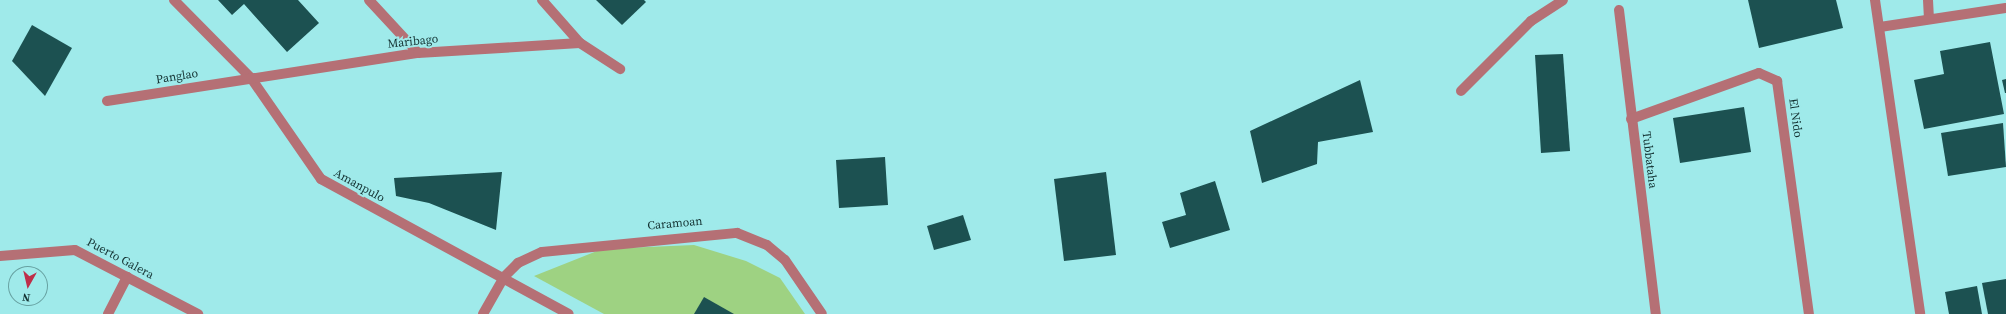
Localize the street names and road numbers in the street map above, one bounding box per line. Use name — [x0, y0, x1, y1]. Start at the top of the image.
street label: Maribago — [387, 32, 439, 52]
street label: Panglao — [155, 67, 199, 87]
street label: El Nido — [1785, 97, 1805, 139]
street label: Tubbataha — [1638, 131, 1660, 189]
street label: Amanpulo — [331, 166, 387, 206]
street label: Caramoan — [647, 214, 703, 234]
street label: Puerto Galera — [84, 235, 156, 283]

